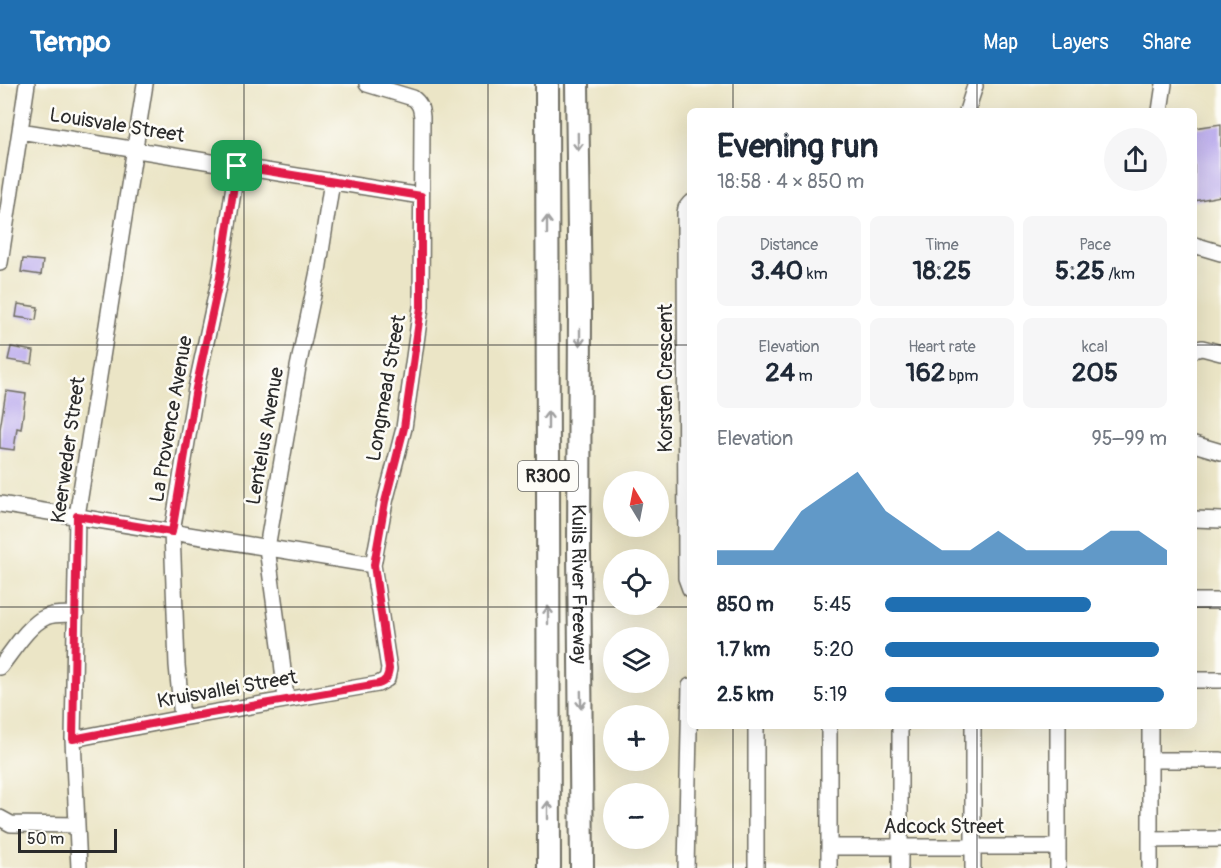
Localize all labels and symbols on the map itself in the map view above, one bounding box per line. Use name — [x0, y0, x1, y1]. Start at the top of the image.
street label: Louisvale Street — [48, 102, 187, 148]
one-way arrow — [572, 132, 584, 152]
pin — [211, 140, 262, 191]
one-way arrow — [541, 215, 553, 235]
street label: Korsten Crescent — [653, 303, 678, 452]
street label: Longmead Street — [361, 312, 411, 463]
one-way arrow — [574, 327, 586, 347]
street label: La Provence Avenue — [144, 334, 198, 504]
street label: Lentelus Avenue — [241, 365, 289, 507]
street label: Keerweder Street — [45, 374, 91, 525]
one-way arrow — [542, 410, 554, 430]
road number: R300 — [518, 461, 578, 491]
north arrow — [603, 471, 669, 537]
street label: Kuils River Freeway — [566, 504, 593, 664]
one-way arrow — [542, 605, 554, 625]
street label: Kruisvallei Street — [155, 664, 300, 714]
one-way arrow — [575, 690, 586, 710]
one-way arrow — [542, 800, 554, 820]
street label: Adcock Street — [884, 814, 1005, 839]
scale bar — [18, 826, 117, 854]

